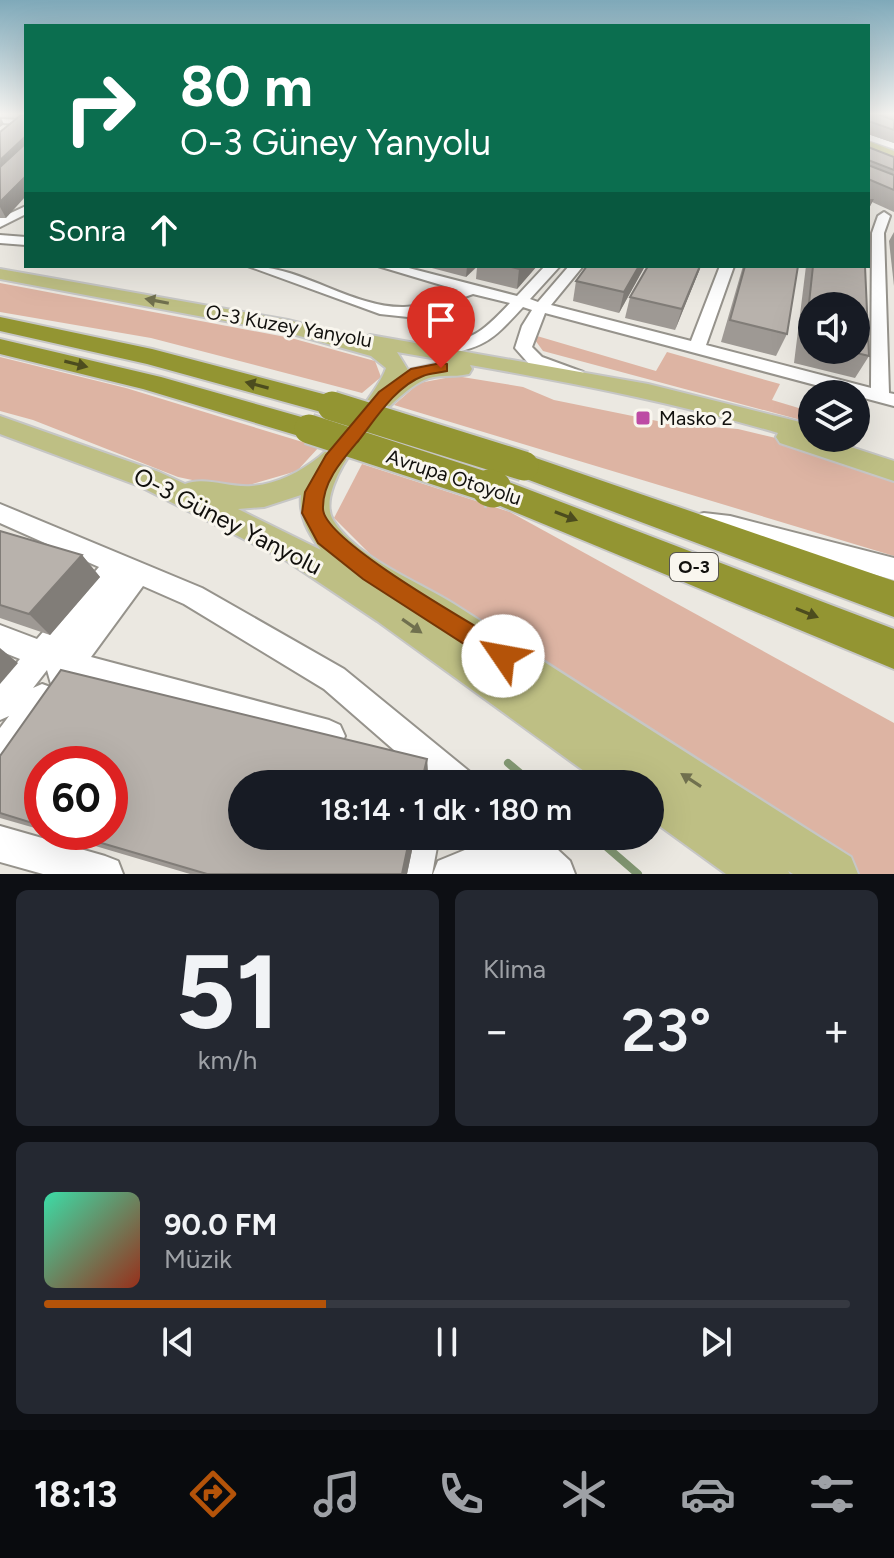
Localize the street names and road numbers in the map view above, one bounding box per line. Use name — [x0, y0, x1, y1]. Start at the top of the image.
street label: O-3 Kuzey Yanyolu — [204, 300, 374, 352]
street label: Avrupa Otoyolu — [384, 444, 524, 510]
street label: O-3 Güney Yanyolu — [129, 461, 327, 581]
road number: O-3 — [670, 553, 718, 581]

